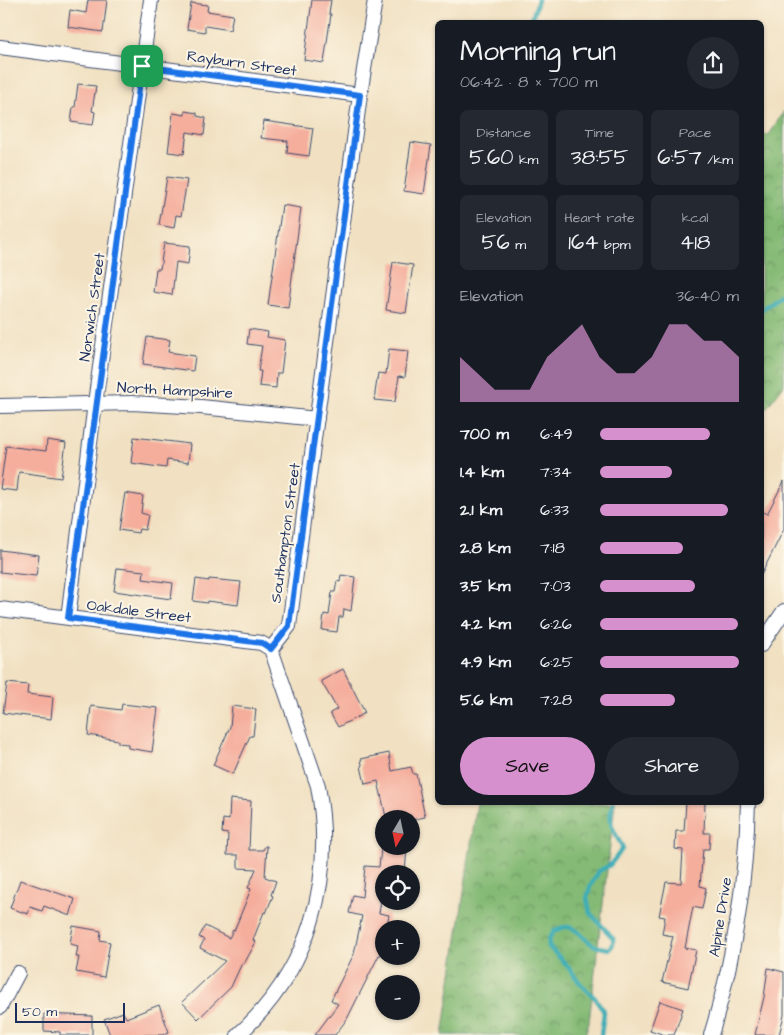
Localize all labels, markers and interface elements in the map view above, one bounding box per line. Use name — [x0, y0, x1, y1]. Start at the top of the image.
text: Morning run — [460, 32, 616, 71]
button: share — [687, 37, 739, 89]
pin — [121, 45, 163, 87]
street label: Rayburn Street — [186, 45, 298, 83]
icon: arrive — [128, 52, 156, 80]
text: 06:42 · 8 × 700 m — [460, 71, 598, 93]
text: Distance — [477, 123, 531, 143]
text: Time — [585, 123, 614, 143]
text: Pace — [679, 123, 711, 143]
text: 5.60 — [469, 143, 513, 172]
text: 38:55 — [571, 143, 628, 172]
text: 6:57 — [657, 143, 702, 172]
text: km — [513, 150, 539, 170]
text: /km — [702, 150, 733, 170]
text: Elevation — [476, 208, 531, 228]
text: Heart rate — [564, 208, 635, 228]
text: kcal — [682, 208, 709, 228]
text: 56 — [482, 228, 510, 257]
text: 164 — [568, 228, 598, 257]
text: 418 — [680, 228, 710, 257]
text: m — [510, 235, 526, 255]
text: bpm — [598, 235, 631, 255]
street label: Norwich Street — [74, 251, 111, 363]
text: Elevation — [460, 285, 523, 307]
text: 36–40 m — [676, 285, 739, 307]
street label: North Hampshire — [117, 377, 233, 404]
text: 700 m — [460, 423, 509, 445]
text: 6:49 — [540, 423, 573, 445]
text: 1.4 km — [460, 461, 504, 483]
text: 7:34 — [540, 461, 572, 483]
street label: Southampton Street — [265, 462, 306, 604]
text: 2.1 km — [460, 499, 502, 521]
text: 6:33 — [540, 499, 569, 521]
text: 2.8 km — [460, 537, 510, 559]
text: 7:18 — [540, 537, 565, 559]
text: 3.5 km — [460, 575, 510, 597]
text: 7:03 — [540, 575, 571, 597]
street label: Oakdale Street — [86, 595, 192, 628]
text: 4.2 km — [460, 613, 511, 635]
text: 6:26 — [540, 613, 572, 635]
text: 4.9 km — [460, 651, 511, 673]
text: 6:25 — [540, 651, 573, 673]
text: 5.6 km — [460, 689, 512, 711]
text: 7:28 — [540, 689, 572, 711]
button: Save — [460, 737, 595, 795]
button: Share — [605, 737, 739, 795]
north arrow — [375, 810, 420, 855]
map controls — [375, 810, 420, 1020]
button: locate — [375, 865, 420, 910]
street label: Alpine Drive — [704, 876, 737, 958]
button: + — [375, 920, 420, 965]
button: − — [375, 975, 420, 1020]
scale bar — [15, 1000, 125, 1023]
text: 50 m — [22, 1002, 57, 1022]

